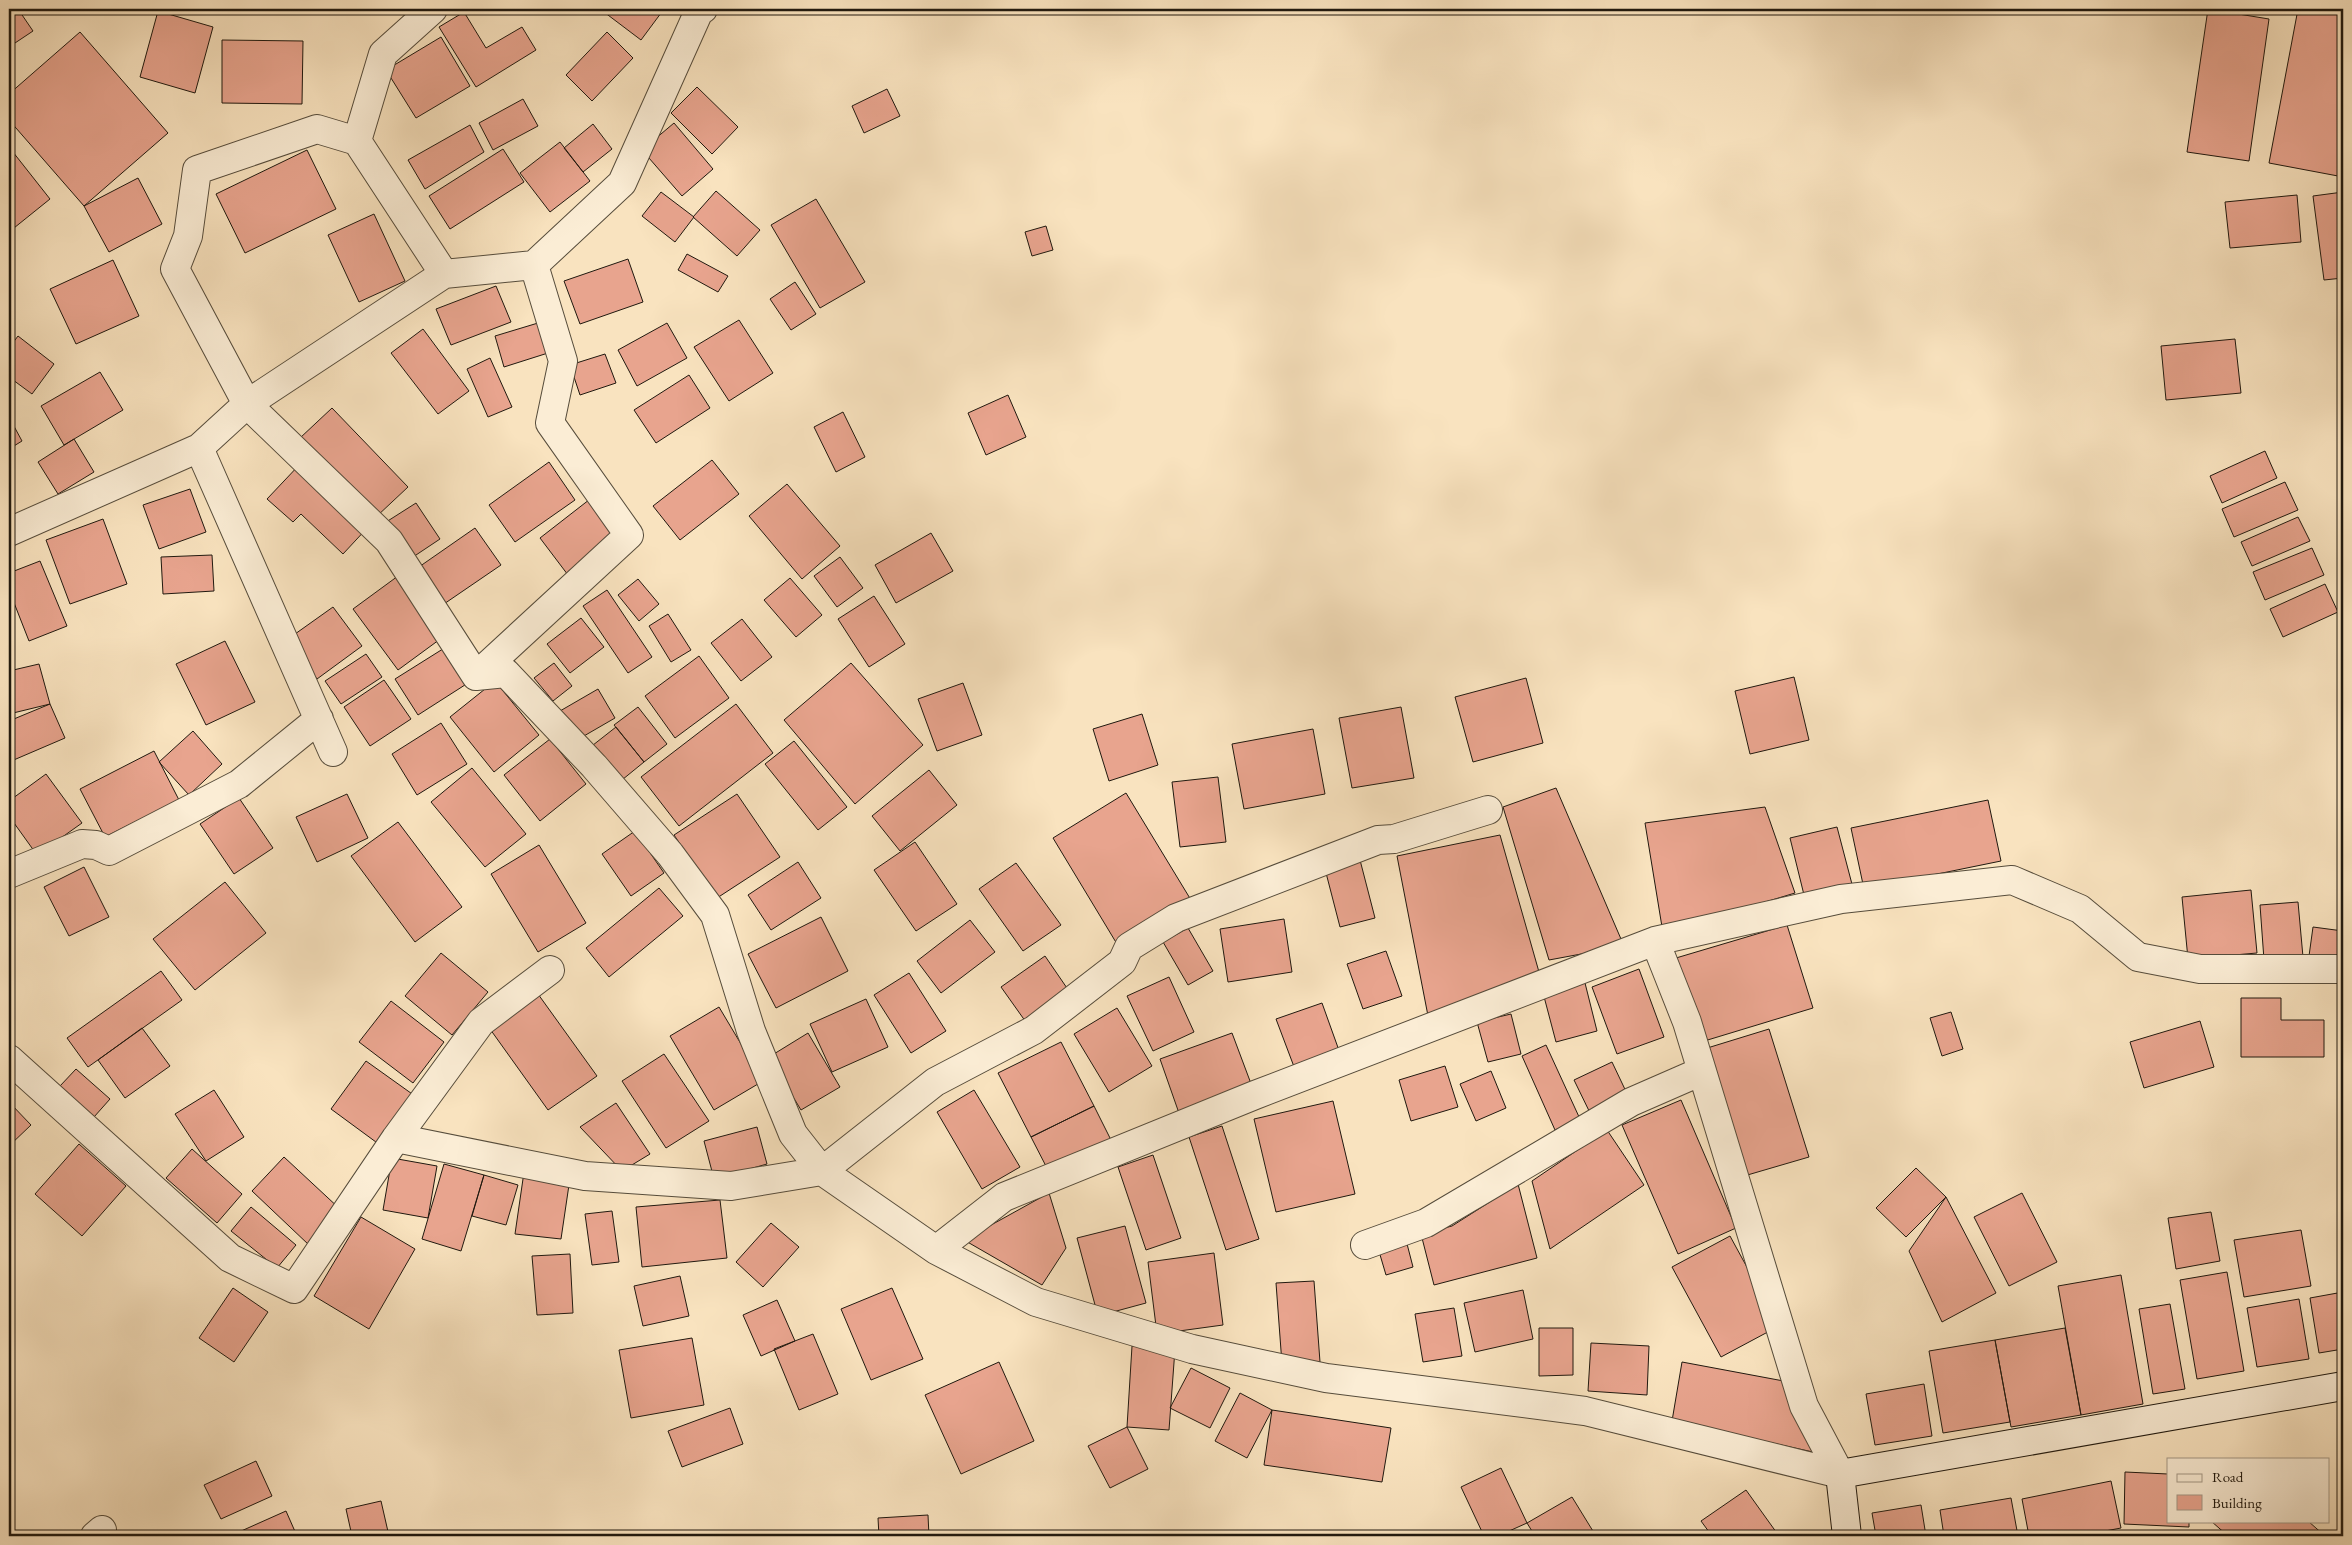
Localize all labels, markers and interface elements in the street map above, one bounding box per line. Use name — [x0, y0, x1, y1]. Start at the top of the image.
legend — [2167, 1458, 2330, 1522]
text: Road — [2212, 1467, 2244, 1486]
text: Building — [2212, 1493, 2262, 1512]

